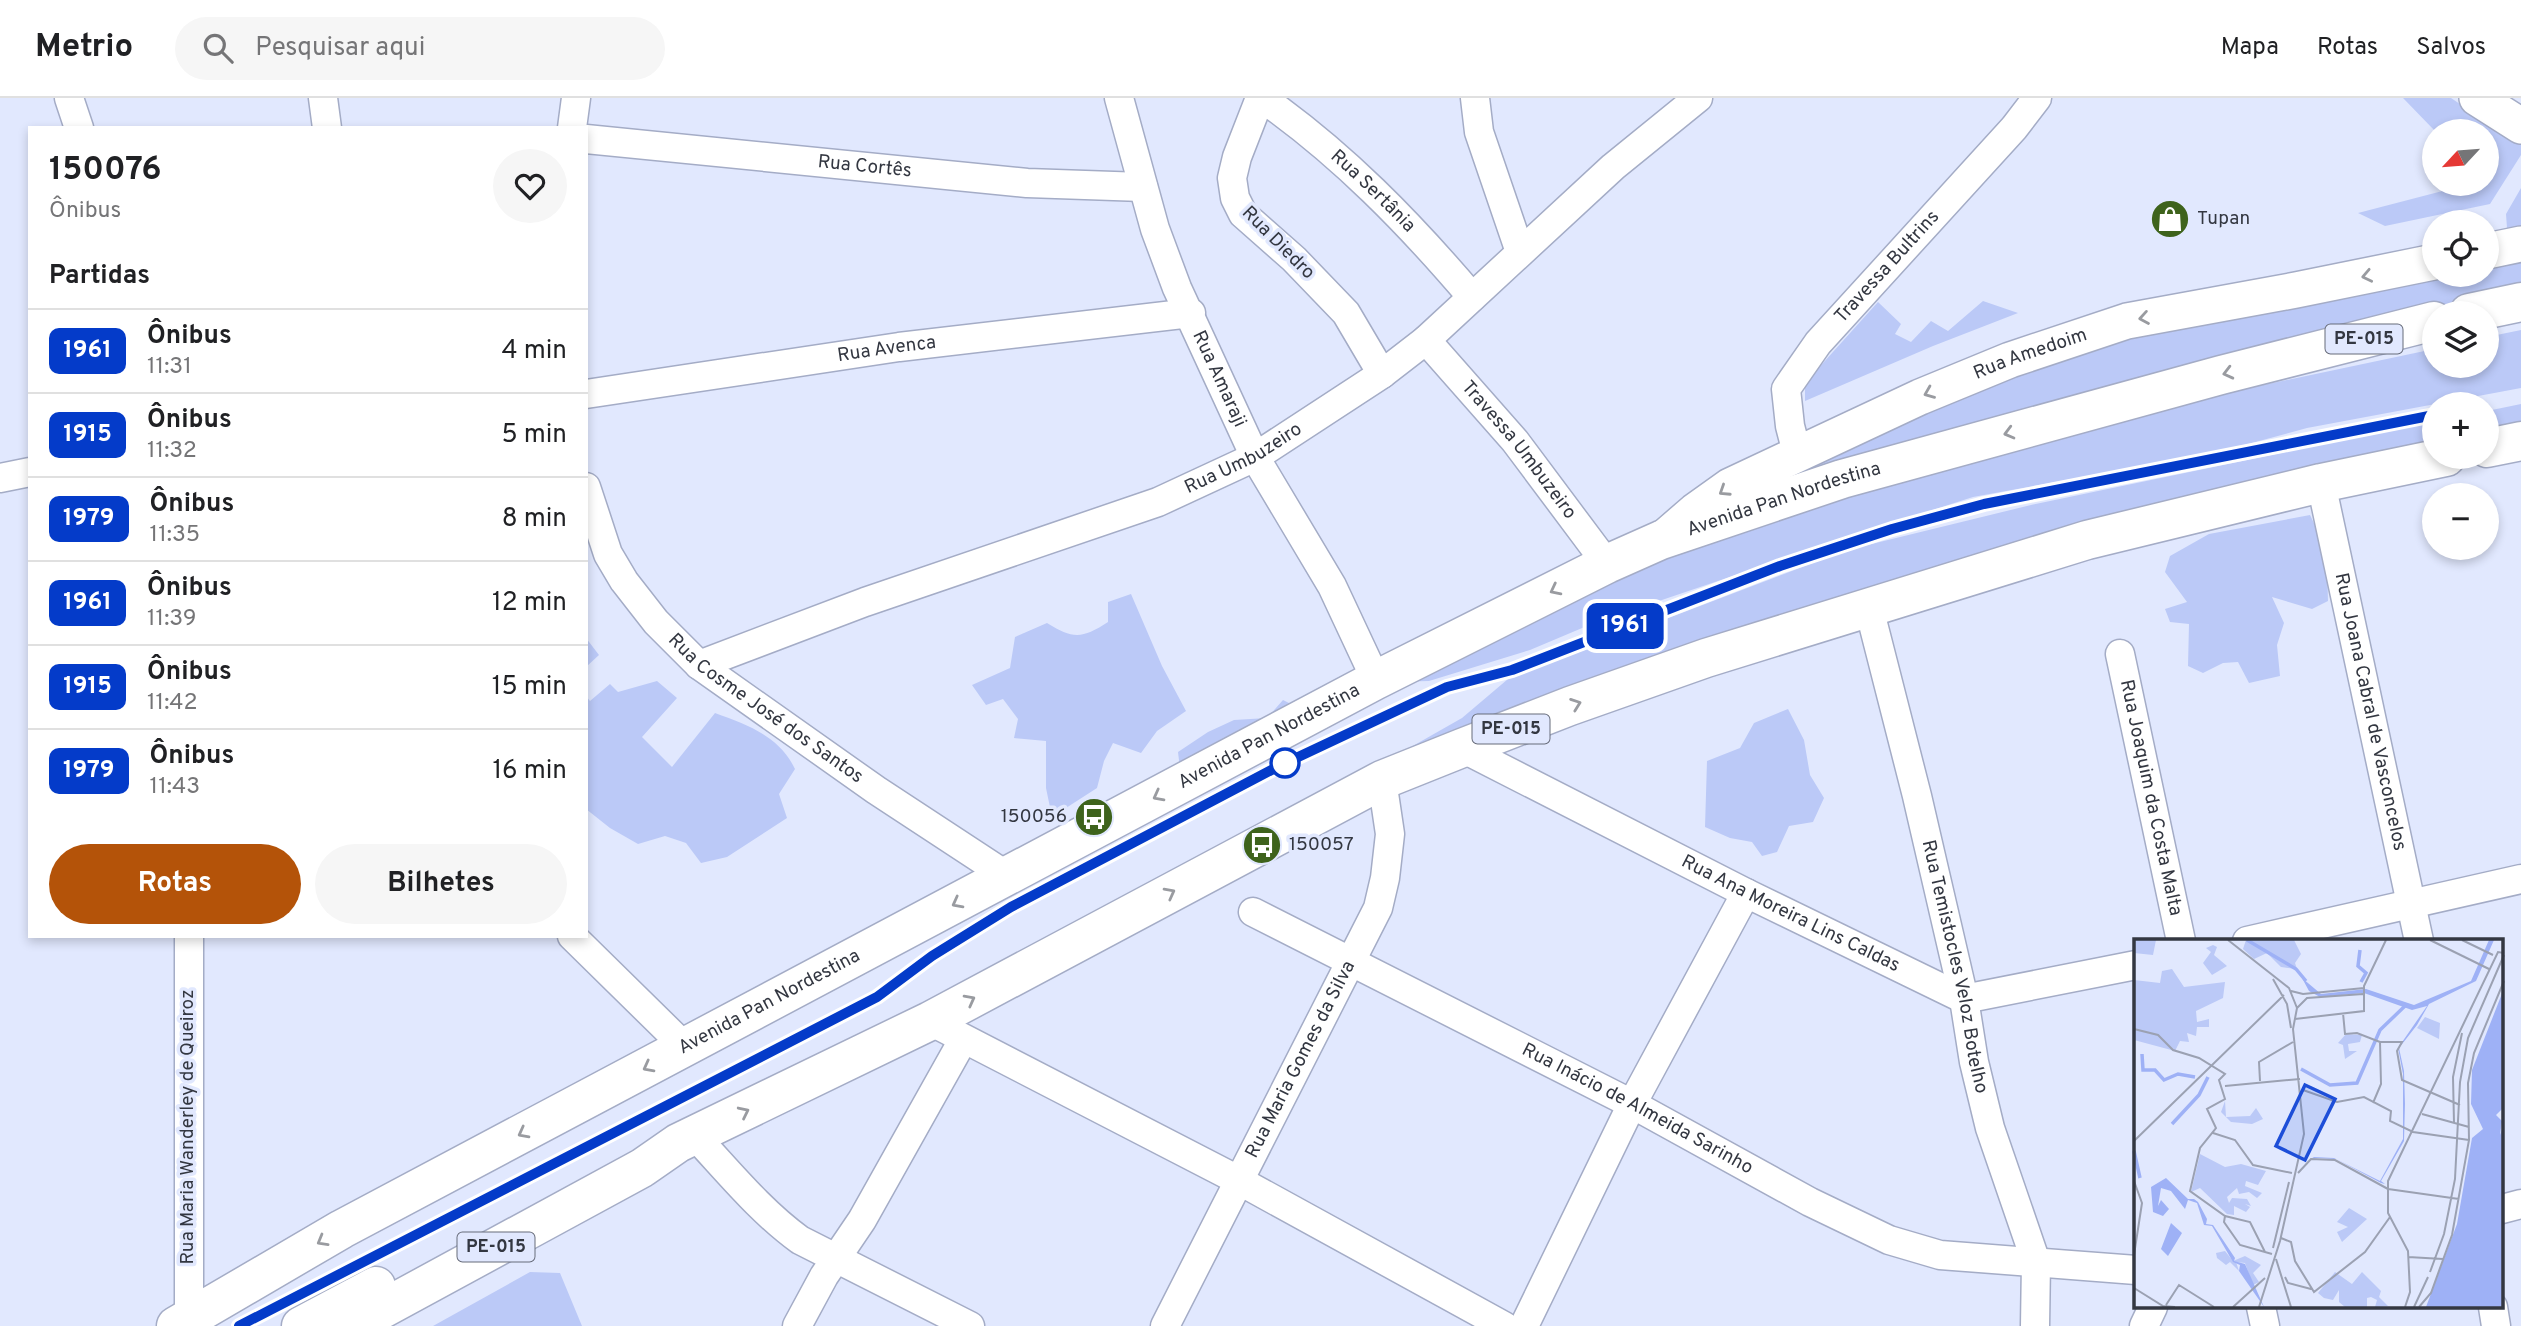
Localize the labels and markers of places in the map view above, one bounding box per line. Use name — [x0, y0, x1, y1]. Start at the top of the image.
shop icon: Tupan — [2149, 198, 2191, 240]
place label: Tupan — [2197, 207, 2250, 231]
unlabelled marker — [1270, 748, 1300, 778]
bus stop icon: 150056 — [1073, 796, 1115, 838]
place label: 150056 — [1001, 805, 1067, 829]
bus stop icon: 150057 — [1241, 824, 1283, 866]
place label: 150057 — [1289, 833, 1354, 857]

